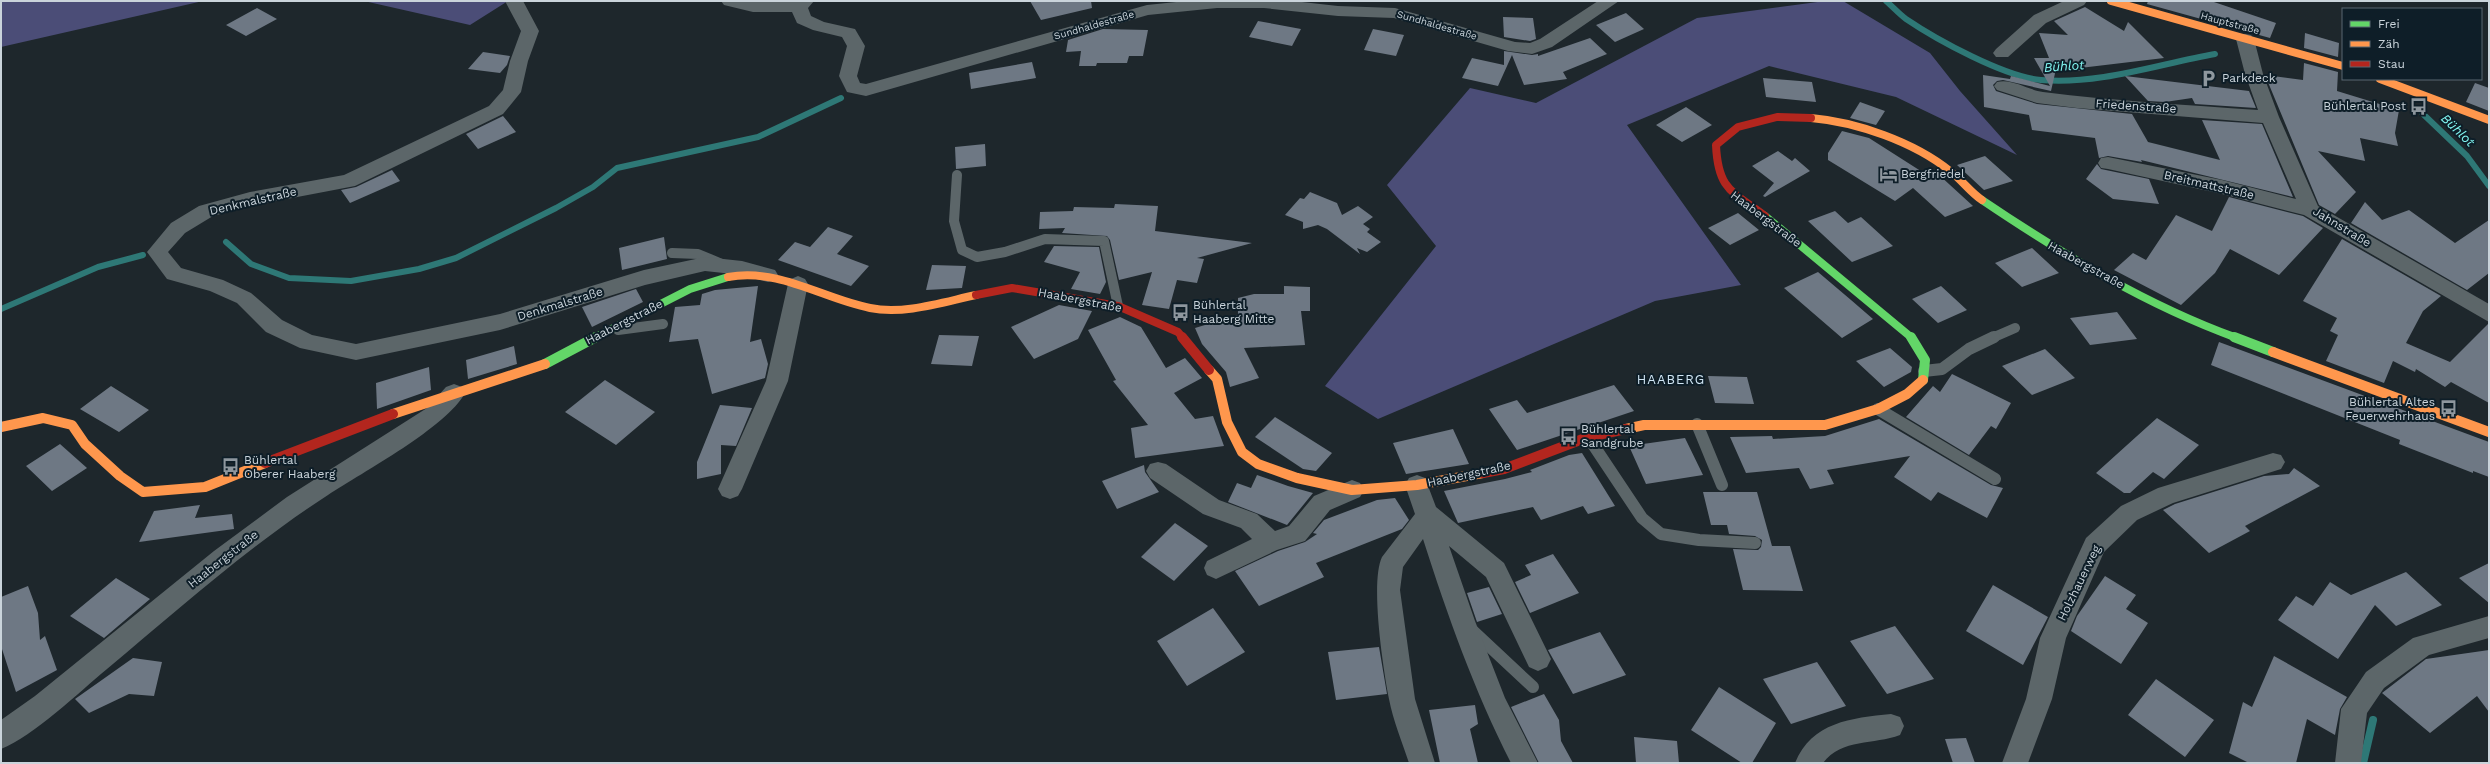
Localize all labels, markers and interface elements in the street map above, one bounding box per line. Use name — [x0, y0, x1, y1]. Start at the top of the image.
street label: Sundhaldestraße — [1053, 8, 1136, 42]
street label: Sundhaldestraße — [1396, 8, 1479, 42]
legend — [2342, 8, 2482, 80]
street label: Hauptstraße — [2199, 10, 2261, 36]
text: Frei — [2378, 17, 2400, 31]
text: Zäh — [2378, 37, 2400, 51]
water label: Bühlot — [2043, 57, 2085, 75]
text: Stau — [2378, 57, 2405, 71]
parking icon: Parkdeck — [2199, 68, 2219, 88]
place label: Parkdeck — [2222, 71, 2276, 85]
street label: Friedenstraße — [2095, 96, 2177, 116]
bus stop icon: Bühlertal Post — [2409, 96, 2429, 116]
place label: Bühlertal Post — [2323, 99, 2406, 113]
water label: Bühlot — [2438, 111, 2478, 150]
hotel icon: Bergfriedel — [1878, 164, 1898, 184]
place label: Bergfriedel — [1901, 167, 1965, 181]
street label: Breitmattstraße — [2163, 168, 2256, 202]
street label: Denkmalstraße — [208, 184, 298, 218]
street label: Haabergstraße — [1728, 188, 1804, 250]
street label: Jahnstraße — [2310, 204, 2374, 250]
street label: Haabergstraße — [2045, 238, 2127, 292]
street label: Denkmalstraße — [515, 284, 605, 324]
street label: Haabergstraße — [1037, 285, 1123, 315]
street label: Haabergstraße — [583, 296, 665, 348]
place label: Bühlertal Haaberg Mitte — [1193, 298, 1275, 326]
bus stop icon: Bühlertal Haaberg Mitte — [1170, 302, 1190, 322]
district label: HAABERG — [1637, 372, 1705, 387]
place label: Bühlertal Altes Feuerwehrhaus — [2345, 395, 2435, 423]
bus stop icon: Bühlertal Altes Feuerwehrhaus — [2438, 399, 2458, 419]
place label: Bühlertal Sandgrube — [1581, 422, 1644, 450]
bus stop icon: Bühlertal Sandgrube — [1558, 426, 1578, 446]
place label: Bühlertal Oberer Haaberg — [244, 453, 336, 481]
bus stop icon: Bühlertal Oberer Haaberg — [221, 457, 241, 477]
street label: Haabergstraße — [1426, 458, 1512, 490]
street label: Haabergstraße — [185, 527, 261, 591]
street label: Holzhauerweg — [2055, 542, 2104, 623]

